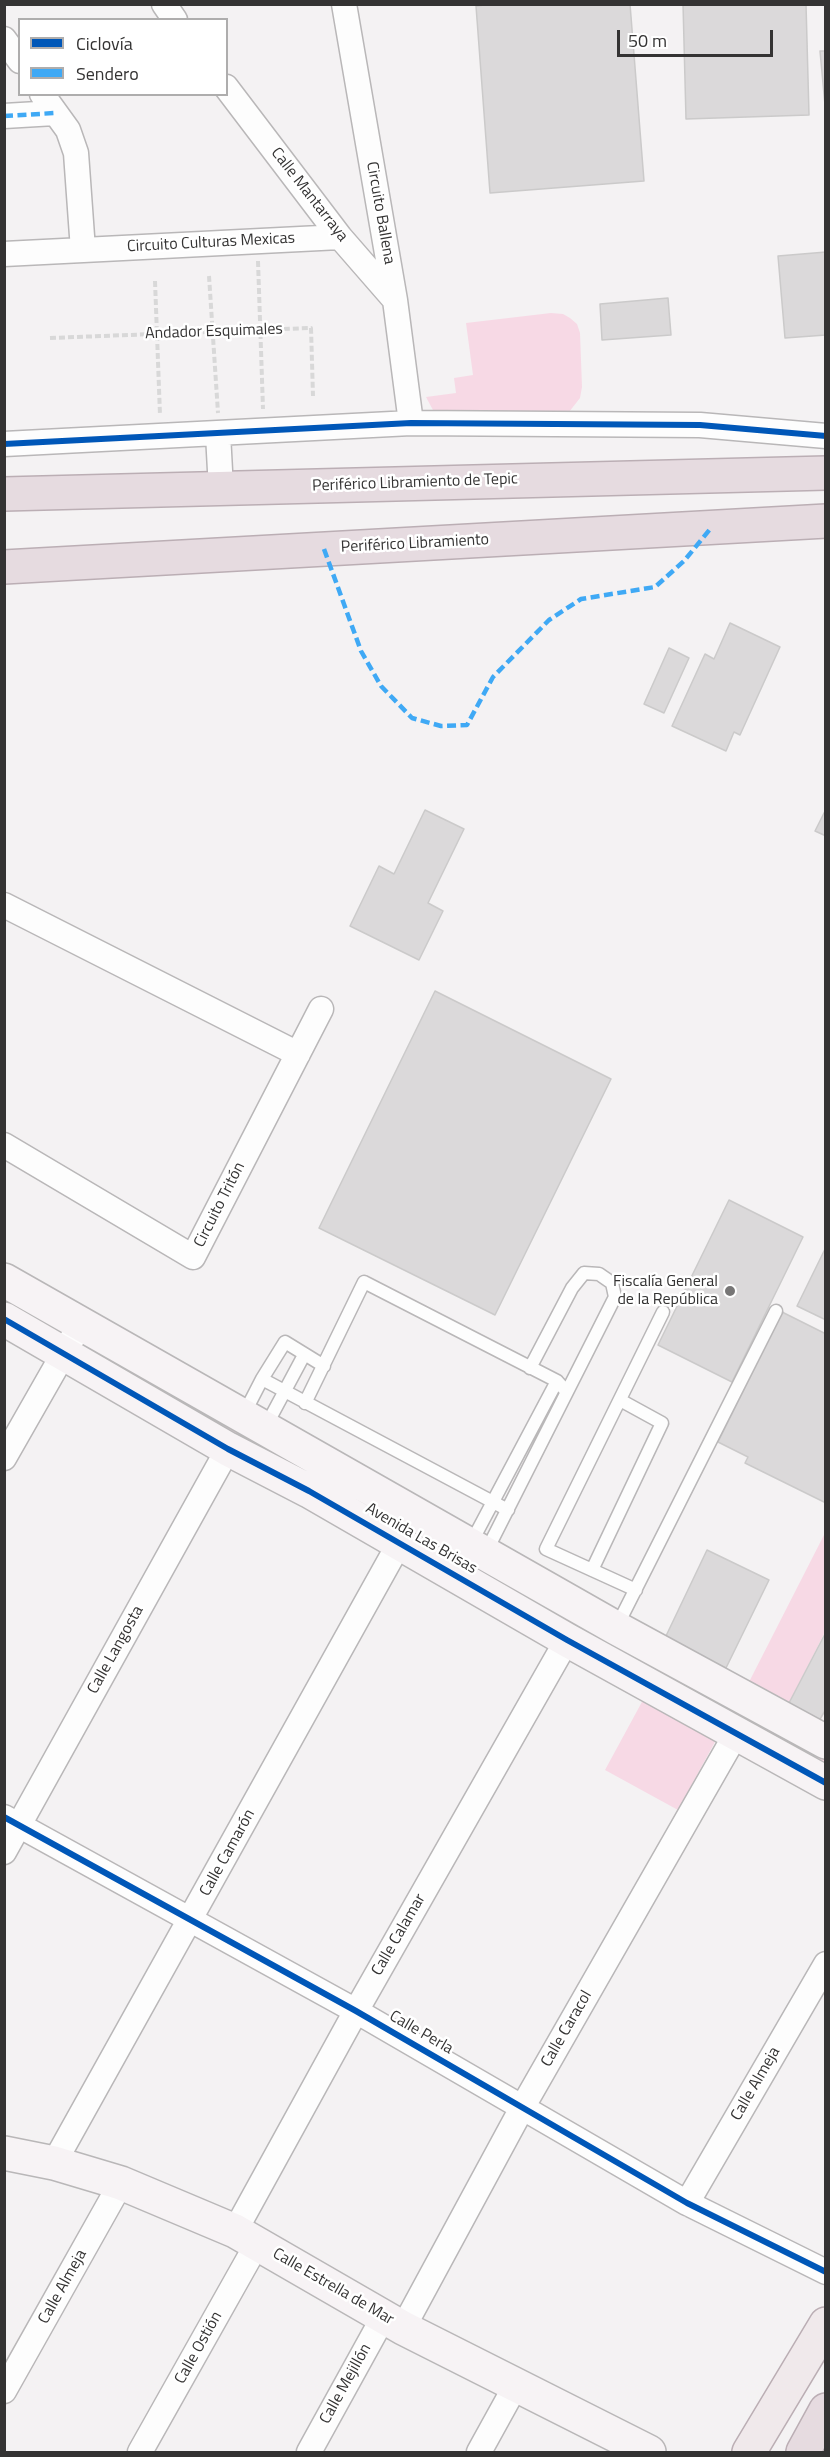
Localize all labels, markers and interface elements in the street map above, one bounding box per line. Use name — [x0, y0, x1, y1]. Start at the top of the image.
legend — [18, 18, 228, 96]
scale bar — [620, 18, 776, 56]
text: 50 m — [628, 27, 667, 54]
text: Ciclovía — [76, 30, 133, 57]
text: Sendero — [76, 60, 139, 87]
street label: Calle Mantarraya — [266, 144, 352, 246]
street label: Circuito Ballena — [362, 160, 398, 266]
street label: Circuito Culturas Mexicas — [127, 229, 295, 257]
street label: Andador Esquimales — [145, 320, 283, 344]
street label: Periférico Libramiento de Tepic — [312, 470, 518, 496]
street label: Periférico Libramiento — [340, 531, 490, 557]
street label: Circuito Tritón — [190, 1159, 250, 1251]
place label: Fiscalía General de la República — [613, 1272, 718, 1310]
marker: Fiscalía General de la República — [723, 1284, 737, 1298]
street label: Avenida Las Brisas — [362, 1499, 480, 1579]
street label: Calle Langosta — [84, 1603, 148, 1697]
street label: Calle Camarón — [196, 1806, 260, 1900]
street label: Calle Calamar — [368, 1891, 430, 1979]
street label: Calle Caracol — [537, 1987, 597, 2071]
street label: Calle Perla — [386, 2007, 456, 2059]
street label: Calle Almeja — [727, 2044, 785, 2124]
street label: Calle Estrella de Mar — [269, 2244, 397, 2330]
street label: Calle Almeja — [35, 2247, 91, 2327]
street label: Calle Ostión — [171, 2308, 227, 2388]
street label: Calle Mejillón — [316, 2341, 376, 2427]

